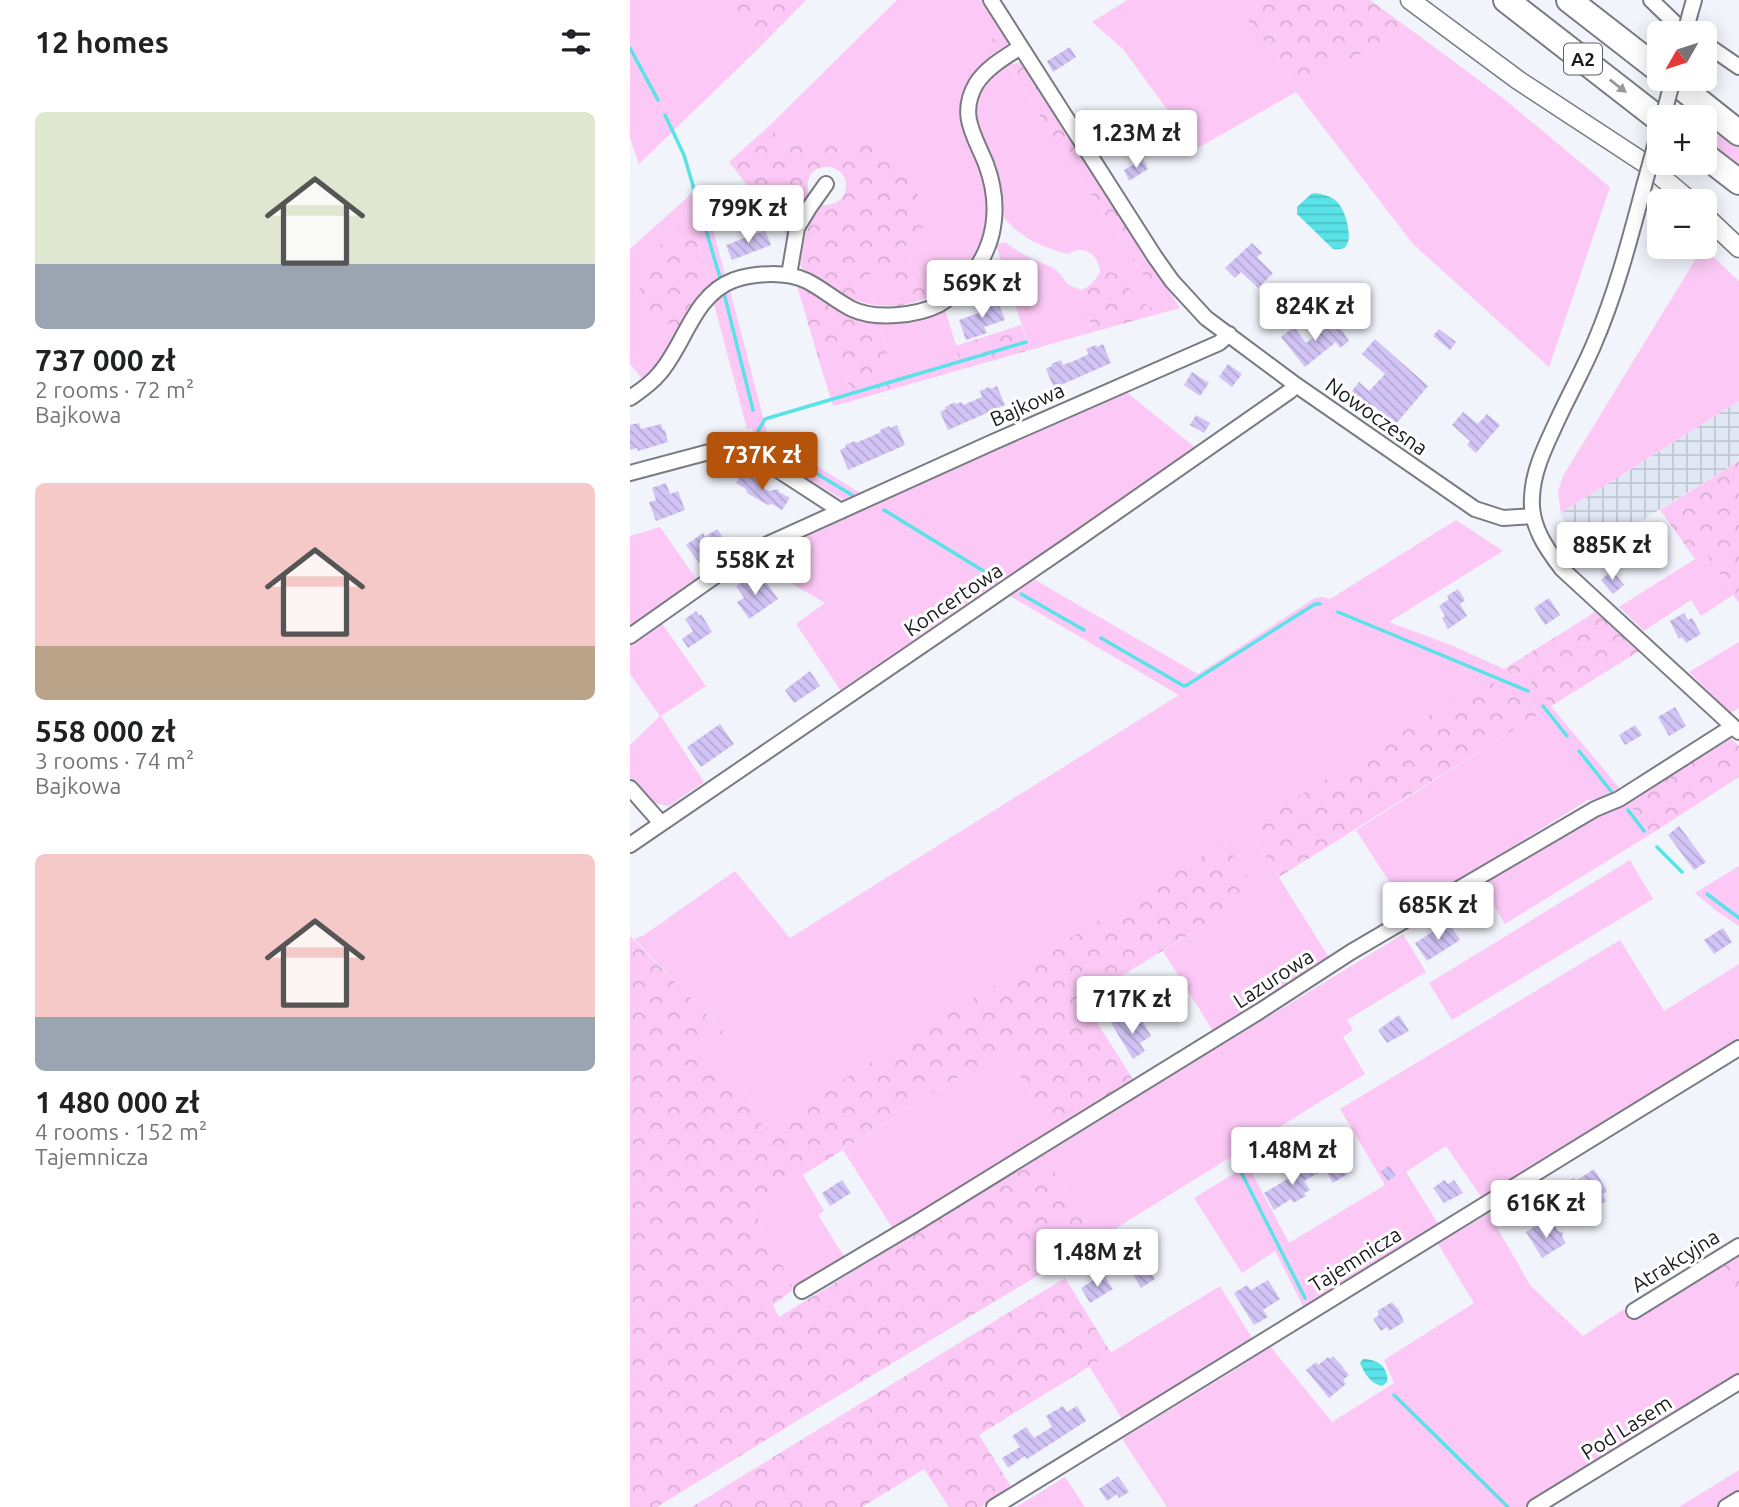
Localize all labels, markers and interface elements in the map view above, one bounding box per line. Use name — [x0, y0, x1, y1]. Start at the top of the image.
north arrow — [1647, 21, 1717, 91]
map controls — [1647, 21, 1717, 259]
icon: filters — [557, 23, 595, 61]
text: 12 homes — [35, 25, 169, 59]
road number: A2 — [1564, 44, 1602, 74]
one-way arrow — [1609, 79, 1627, 93]
button: + — [1647, 105, 1717, 175]
pin: 1.23M zł — [1064, 110, 1208, 170]
text: 1.23M zł — [1091, 120, 1181, 145]
icon: home — [252, 158, 378, 284]
pin: 799K zł — [683, 186, 813, 245]
button: − — [1647, 189, 1717, 259]
text: 799K zł — [709, 195, 787, 220]
pin: 569K zł — [917, 260, 1047, 320]
text: 569K zł — [943, 270, 1021, 295]
pin: 824K zł — [1250, 284, 1380, 343]
text: 824K zł — [1276, 293, 1354, 318]
text: 737 000 zł — [35, 343, 176, 377]
street label: Nowoczesna — [1322, 372, 1432, 460]
text: 2 rooms · 72 m² — [35, 377, 194, 402]
street label: Bajkowa — [986, 377, 1068, 431]
text: Bajkowa — [35, 402, 121, 427]
pin: 737K zł — [697, 433, 827, 492]
text: 737K zł — [723, 442, 801, 467]
pin: 885K zł — [1547, 522, 1677, 582]
icon: home — [252, 529, 378, 655]
text: 885K zł — [1573, 532, 1651, 557]
pin: 558K zł — [690, 538, 820, 597]
text: 558K zł — [716, 547, 794, 572]
street label: Koncertowa — [899, 557, 1007, 641]
text: 558 000 zł — [35, 714, 176, 748]
text: 3 rooms · 74 m² — [35, 748, 194, 773]
text: Bajkowa — [35, 773, 121, 798]
pin: 685K zł — [1373, 883, 1503, 942]
text: 685K zł — [1399, 892, 1477, 917]
icon: home — [252, 900, 378, 1026]
street label: Lazurowa — [1229, 943, 1317, 1013]
pin: 717K zł — [1067, 976, 1197, 1036]
text: 717K zł — [1093, 986, 1171, 1011]
text: 1 480 000 zł — [35, 1085, 200, 1119]
text: 4 rooms · 152 m² — [35, 1119, 207, 1144]
pin: 1.48M zł — [1220, 1128, 1364, 1187]
text: 1.48M zł — [1247, 1137, 1337, 1162]
text: Tajemnicza — [35, 1144, 149, 1169]
pin: 616K zł — [1481, 1180, 1611, 1240]
text: 616K zł — [1507, 1190, 1585, 1215]
street label: Tajemnicza — [1305, 1221, 1405, 1297]
street label: Atrakcyjna — [1627, 1224, 1723, 1296]
pin: 1.48M zł — [1025, 1230, 1169, 1289]
text: 1.48M zł — [1052, 1239, 1142, 1264]
street label: Pod Lasem — [1576, 1390, 1676, 1464]

